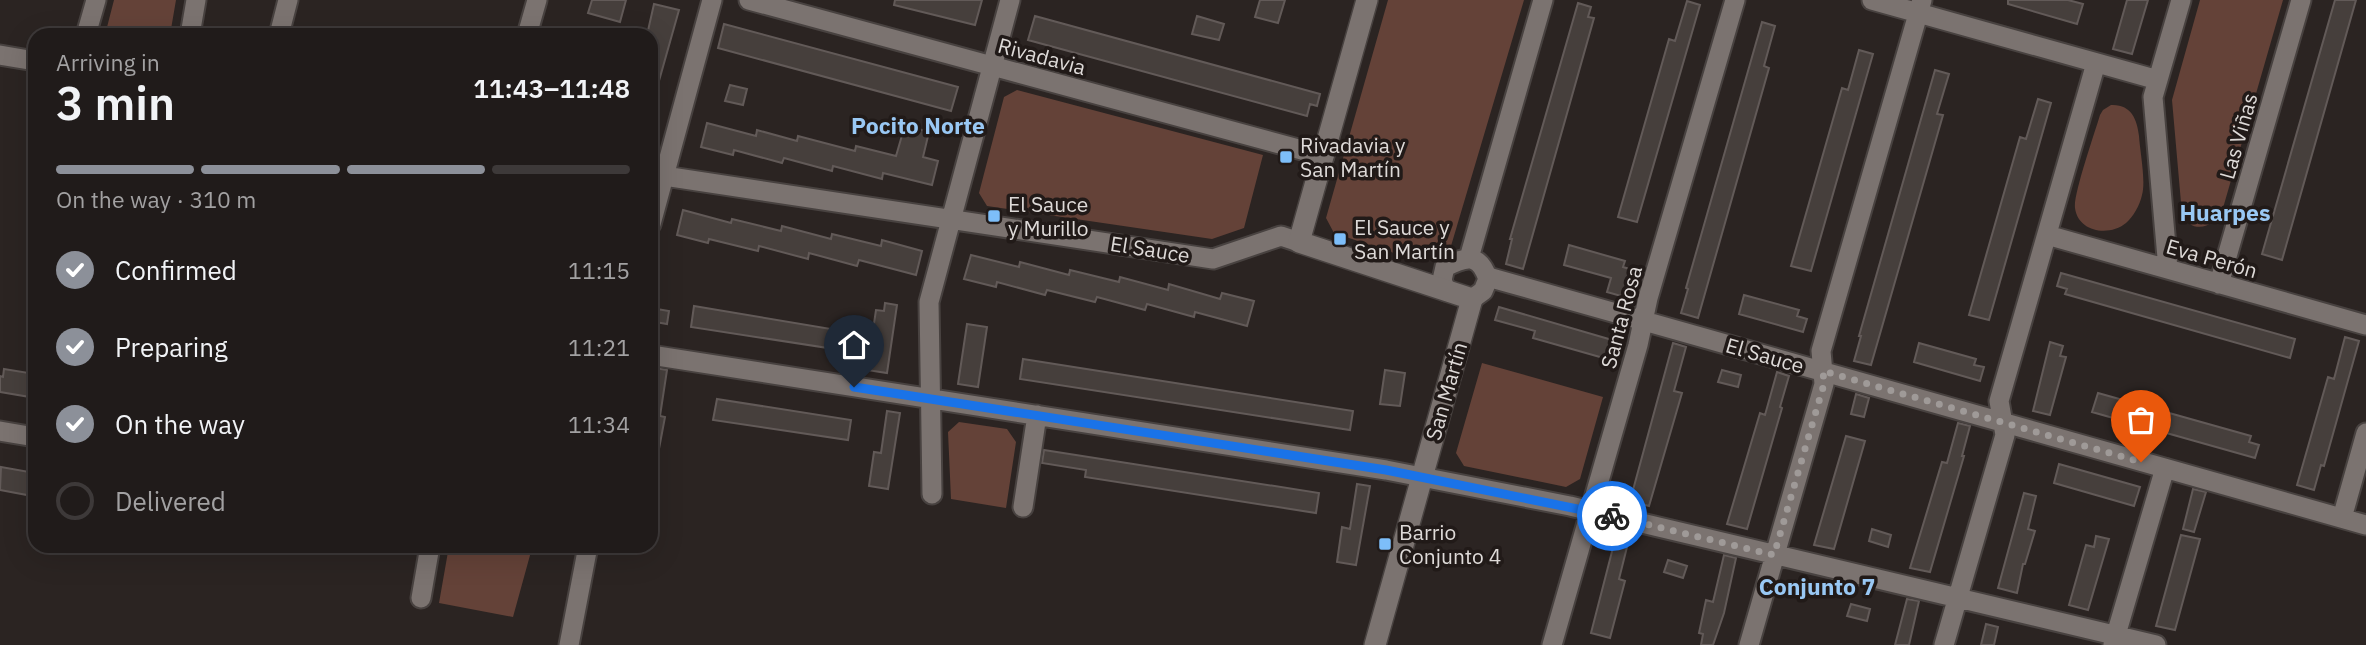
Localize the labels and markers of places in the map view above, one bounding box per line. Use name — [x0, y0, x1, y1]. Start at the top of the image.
place label: Rivadavia y San Martín — [1300, 131, 1406, 183]
marker: Rivadavia y San Martín — [1278, 149, 1294, 165]
place label: El Sauce y Murillo — [1008, 190, 1088, 242]
marker: El Sauce y Murillo — [986, 208, 1002, 224]
place label: El Sauce y San Martín — [1354, 213, 1455, 265]
marker: El Sauce y San Martín — [1332, 231, 1348, 247]
pin — [824, 315, 884, 387]
pin — [2111, 390, 2171, 462]
place label: Barrio Conjunto 4 — [1399, 518, 1501, 570]
marker: Barrio Conjunto 4 — [1377, 536, 1393, 552]

